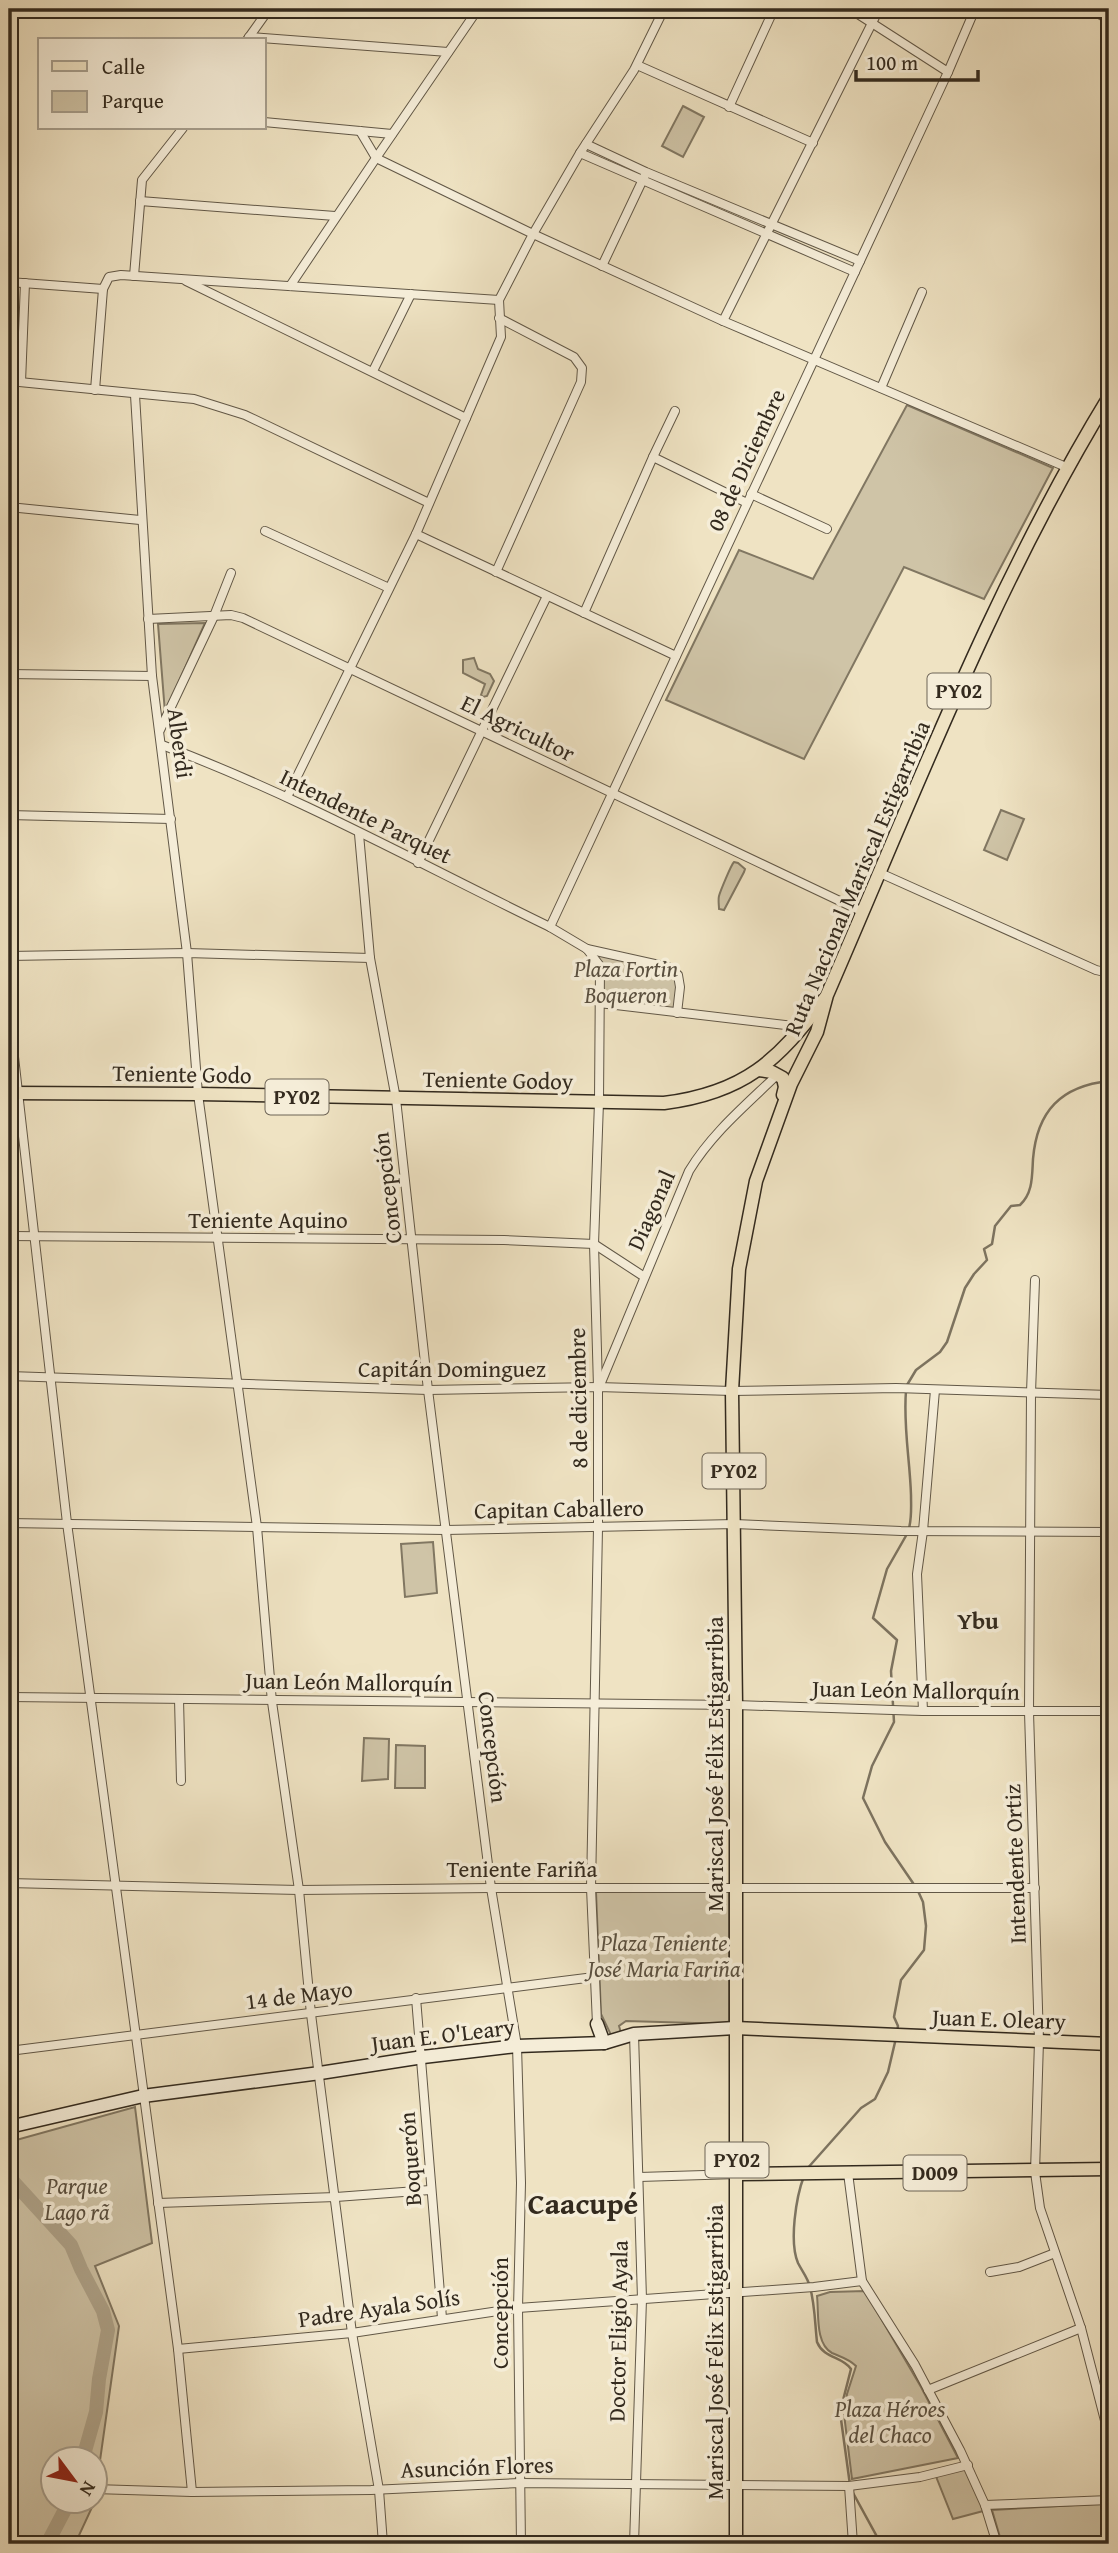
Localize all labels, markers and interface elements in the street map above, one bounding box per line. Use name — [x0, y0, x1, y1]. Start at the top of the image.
legend — [38, 38, 266, 130]
scale bar — [856, 38, 978, 82]
text: 100 m — [866, 47, 918, 78]
text: Calle — [102, 51, 145, 82]
text: Parque — [102, 85, 164, 116]
street label: 08 de Diciembre — [698, 383, 793, 536]
road number: PY02 — [928, 674, 990, 708]
street label: El Agricultor — [456, 686, 581, 770]
street label: Alberdi — [159, 705, 202, 780]
street label: Ruta Nacional Mariscal Estigarribia — [775, 715, 938, 1040]
street label: Intendente Parquet — [275, 760, 458, 872]
park label: Plaza Fortin Boqueron — [573, 952, 678, 1011]
street label: Teniente Godo — [112, 1056, 252, 1091]
street label: Teniente Godoy — [422, 1062, 574, 1097]
road number: PY02 — [266, 1080, 328, 1114]
street label: Concepción — [363, 1130, 410, 1246]
street label: Diagonal — [618, 1164, 683, 1255]
street label: Teniente Aquino — [188, 1203, 348, 1236]
street label: 8 de diciembre — [560, 1327, 595, 1469]
street label: Capitán Dominguez — [358, 1352, 546, 1385]
road number: PY02 — [702, 1454, 766, 1488]
street label: Capitan Caballero — [474, 1491, 644, 1526]
district label: Ybu — [957, 1603, 999, 1638]
street label: Mariscal José Félix Estigarribia — [698, 1616, 731, 1912]
street label: Juan León Mallorquín — [242, 1663, 453, 1700]
street label: Juan León Mallorquín — [809, 1671, 1020, 1708]
street label: Concepción — [470, 1689, 517, 1805]
street label: Intendente Ortiz — [995, 1784, 1034, 1944]
street label: Teniente Fariña — [447, 1852, 598, 1885]
park label: Plaza Teniente José Maria Fariña — [583, 1926, 741, 1985]
street label: 14 de Mayo — [243, 1972, 354, 2017]
street label: Juan E. Oleary — [929, 2000, 1067, 2037]
street label: Juan E. O'Leary — [366, 2009, 517, 2060]
street label: Boquerón — [390, 2111, 429, 2207]
road number: PY02 — [706, 2142, 768, 2178]
road number: D009 — [904, 2156, 967, 2190]
park label: Parque Lago rã — [43, 2169, 110, 2228]
district label: Caacupé — [528, 2181, 638, 2225]
street label: Mariscal José Félix Estigarribia — [698, 2204, 731, 2500]
street label: Doctor Eligio Ayala — [599, 2240, 636, 2422]
street label: Concepción — [483, 2257, 516, 2369]
street label: Padre Ayala Solís — [296, 2280, 462, 2335]
park label: Plaza Héroes del Chaco — [834, 2392, 946, 2451]
north arrow — [38, 2444, 108, 2514]
street label: Asunción Flores — [400, 2447, 554, 2486]
text: N — [73, 2476, 104, 2502]

